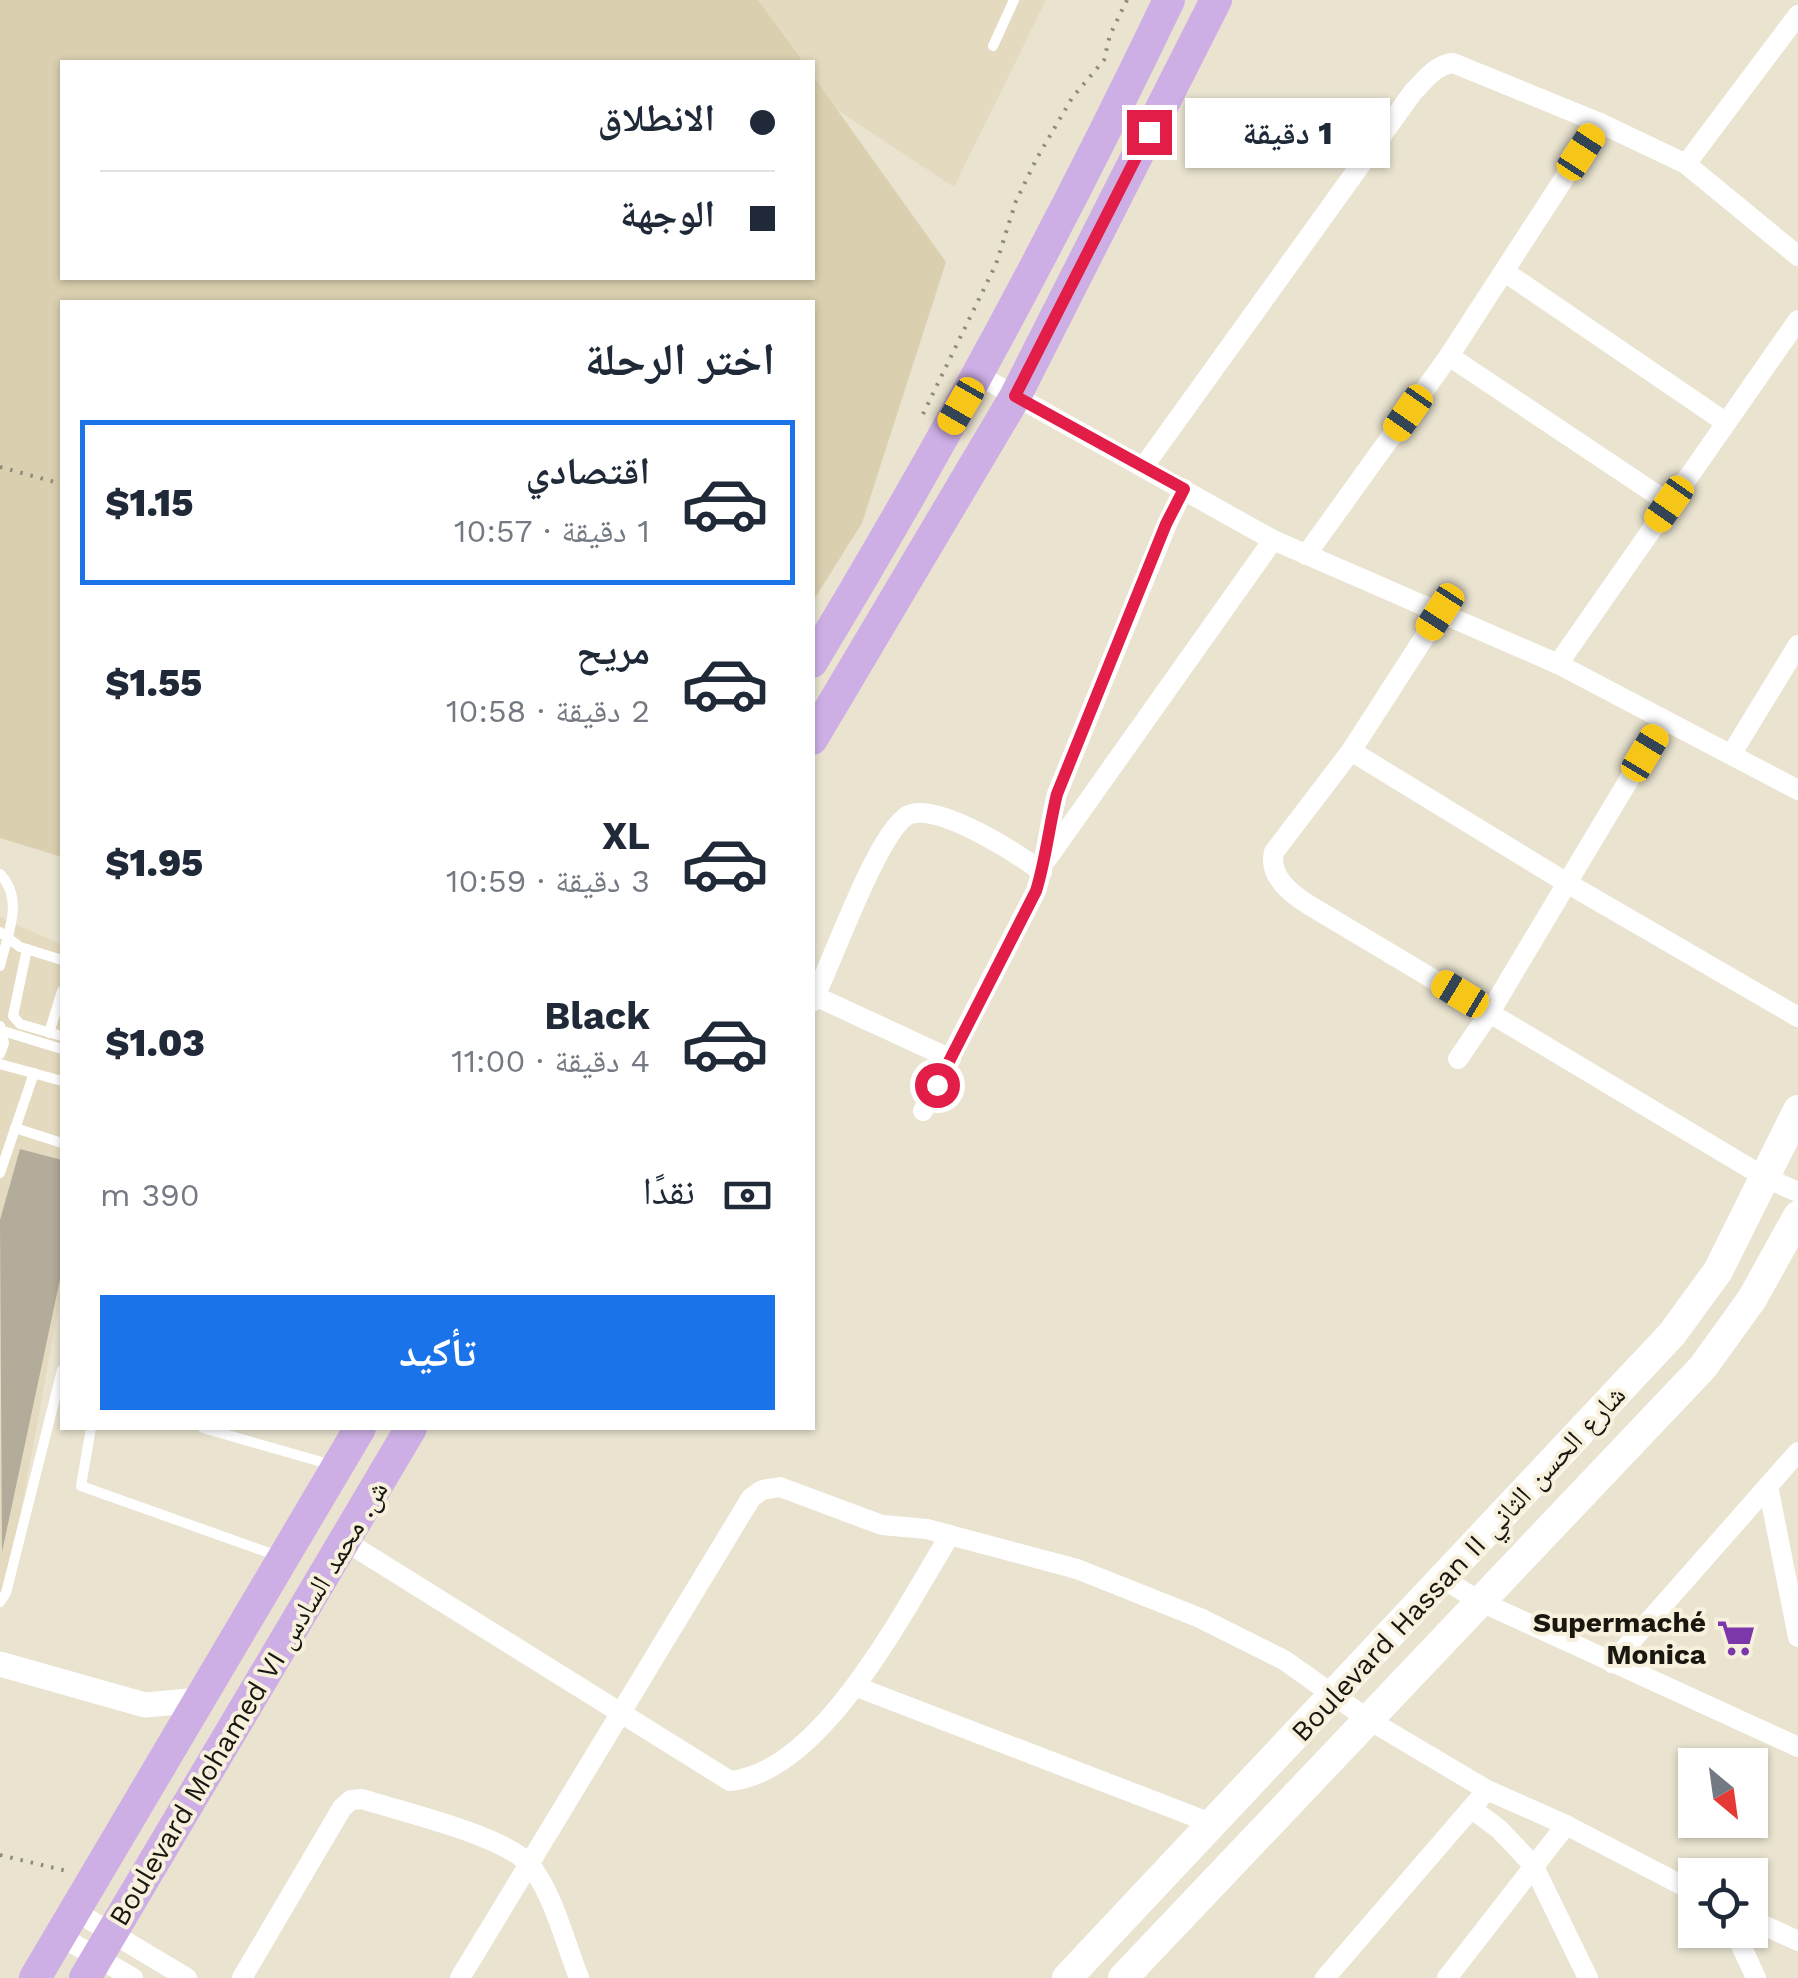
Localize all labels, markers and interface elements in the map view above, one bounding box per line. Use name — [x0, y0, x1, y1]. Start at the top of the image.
text: الانطلاق — [597, 96, 715, 140]
callout: 1 دقيقة — [1184, 97, 1389, 167]
route end — [1127, 110, 1172, 155]
text: 1 دقيقة — [1242, 114, 1333, 152]
car — [1552, 119, 1610, 185]
text: الوجهة — [620, 192, 715, 236]
text: اختر الرحلة — [585, 333, 775, 386]
car — [933, 373, 989, 439]
car — [1379, 380, 1437, 446]
text: اقتصادي — [526, 449, 650, 493]
icon: car — [680, 458, 770, 548]
car — [1640, 471, 1698, 537]
text: $1.15 — [105, 481, 193, 525]
text: 1 دقيقة · 10:57 — [454, 512, 650, 550]
car — [1411, 579, 1469, 645]
text: مريح — [576, 629, 650, 673]
icon: car — [680, 638, 770, 728]
text: $1.55 — [105, 661, 202, 705]
text: 2 دقيقة · 10:58 — [446, 692, 650, 730]
car — [1617, 720, 1673, 786]
text: XL — [602, 814, 650, 858]
icon: car — [680, 818, 770, 908]
text: $1.95 — [105, 841, 203, 885]
text: 3 دقيقة · 10:59 — [446, 862, 650, 900]
car — [1427, 966, 1493, 1022]
text: Black — [544, 994, 650, 1038]
icon: car — [680, 998, 770, 1088]
text: $1.03 — [105, 1021, 205, 1065]
text: 4 دقيقة · 11:00 — [451, 1042, 650, 1080]
route start — [915, 1063, 960, 1108]
icon: cash — [720, 1168, 775, 1223]
text: نقدًا — [643, 1169, 695, 1213]
text: 390 m — [100, 1176, 200, 1214]
button: تأكيد — [100, 1295, 775, 1410]
street label: Boulevard Hassan II شارع الحسن الثاني — [1284, 1379, 1637, 1752]
street label: Boulevard Mohamed VI ش. محمد السادس — [102, 1475, 395, 1932]
place label: Supermaché Monica — [1533, 1606, 1707, 1671]
supermarket icon: Supermaché Monica — [1715, 1617, 1757, 1659]
north arrow — [1678, 1748, 1768, 1838]
map controls — [1678, 1748, 1768, 1948]
button: locate — [1678, 1858, 1768, 1948]

